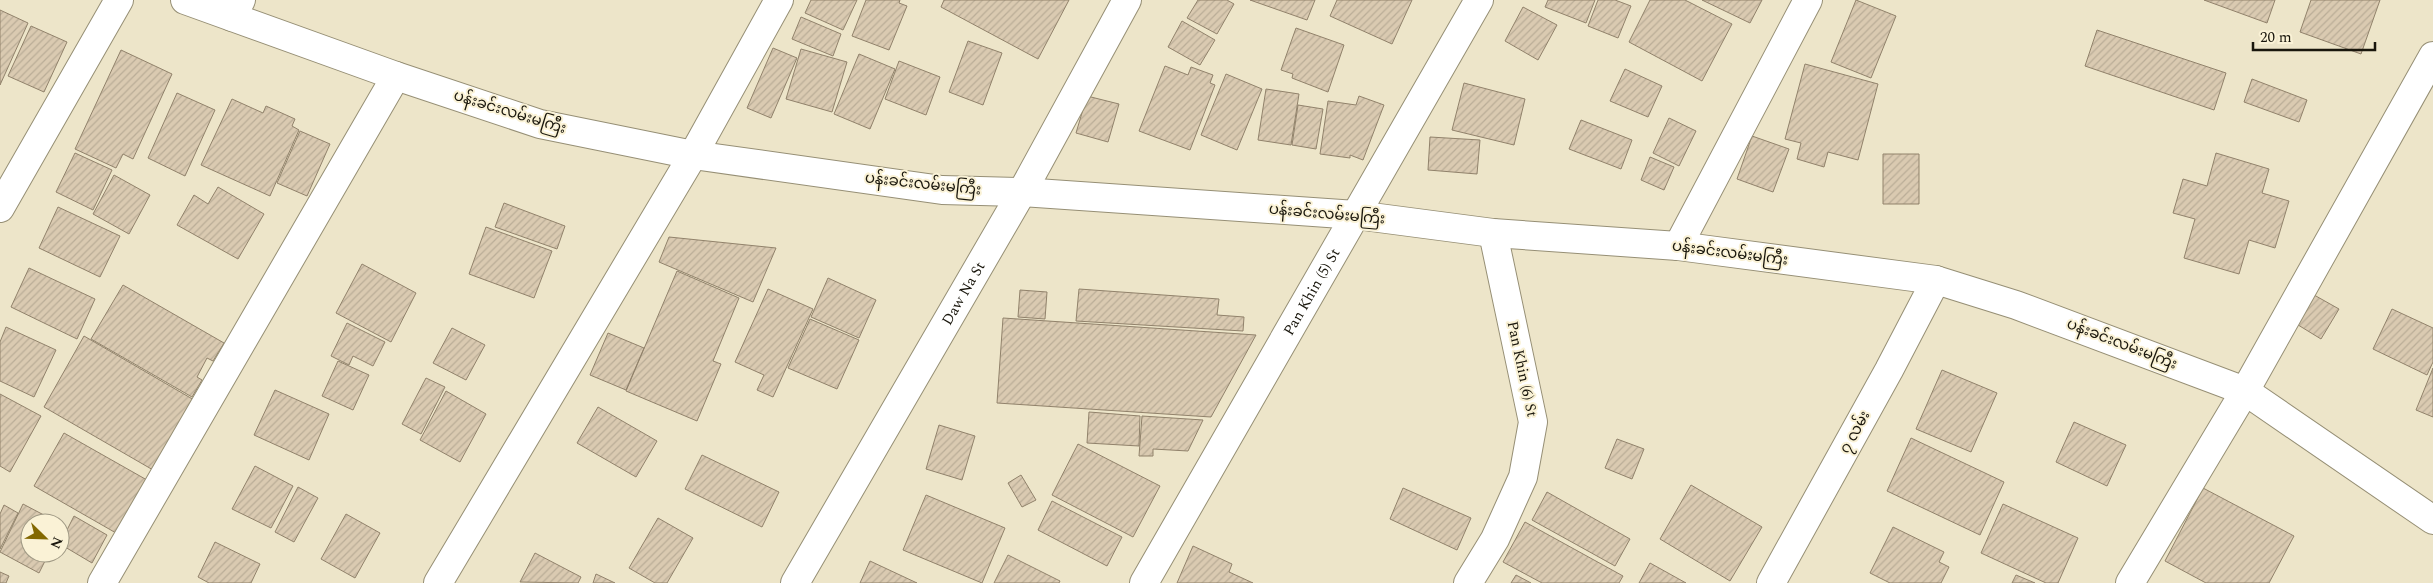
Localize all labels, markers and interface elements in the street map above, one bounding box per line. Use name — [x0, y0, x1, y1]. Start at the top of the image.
scale bar — [2253, 20, 2376, 52]
text: 20 m — [2260, 26, 2292, 49]
street label: ပန်းခင်းလမ်းမကြီး — [451, 84, 569, 140]
street label: ပန်းခင်းလမ်းမကြီး — [864, 166, 982, 202]
street label: ပန်းခင်းလမ်းမကြီး — [1268, 197, 1386, 231]
street label: ပန်းခင်းလမ်းမကြီး — [1671, 234, 1789, 272]
street label: Pan Khin (5) St — [1277, 244, 1346, 340]
street label: Daw Na St — [936, 257, 991, 330]
street label: ပန်းခင်းလမ်းမကြီး — [2063, 312, 2181, 376]
street label: Pan Khin (6) St — [1501, 319, 1543, 419]
street label: ၇ လမ်း — [1834, 406, 1876, 458]
north arrow — [20, 513, 70, 563]
text: N — [45, 534, 68, 552]

